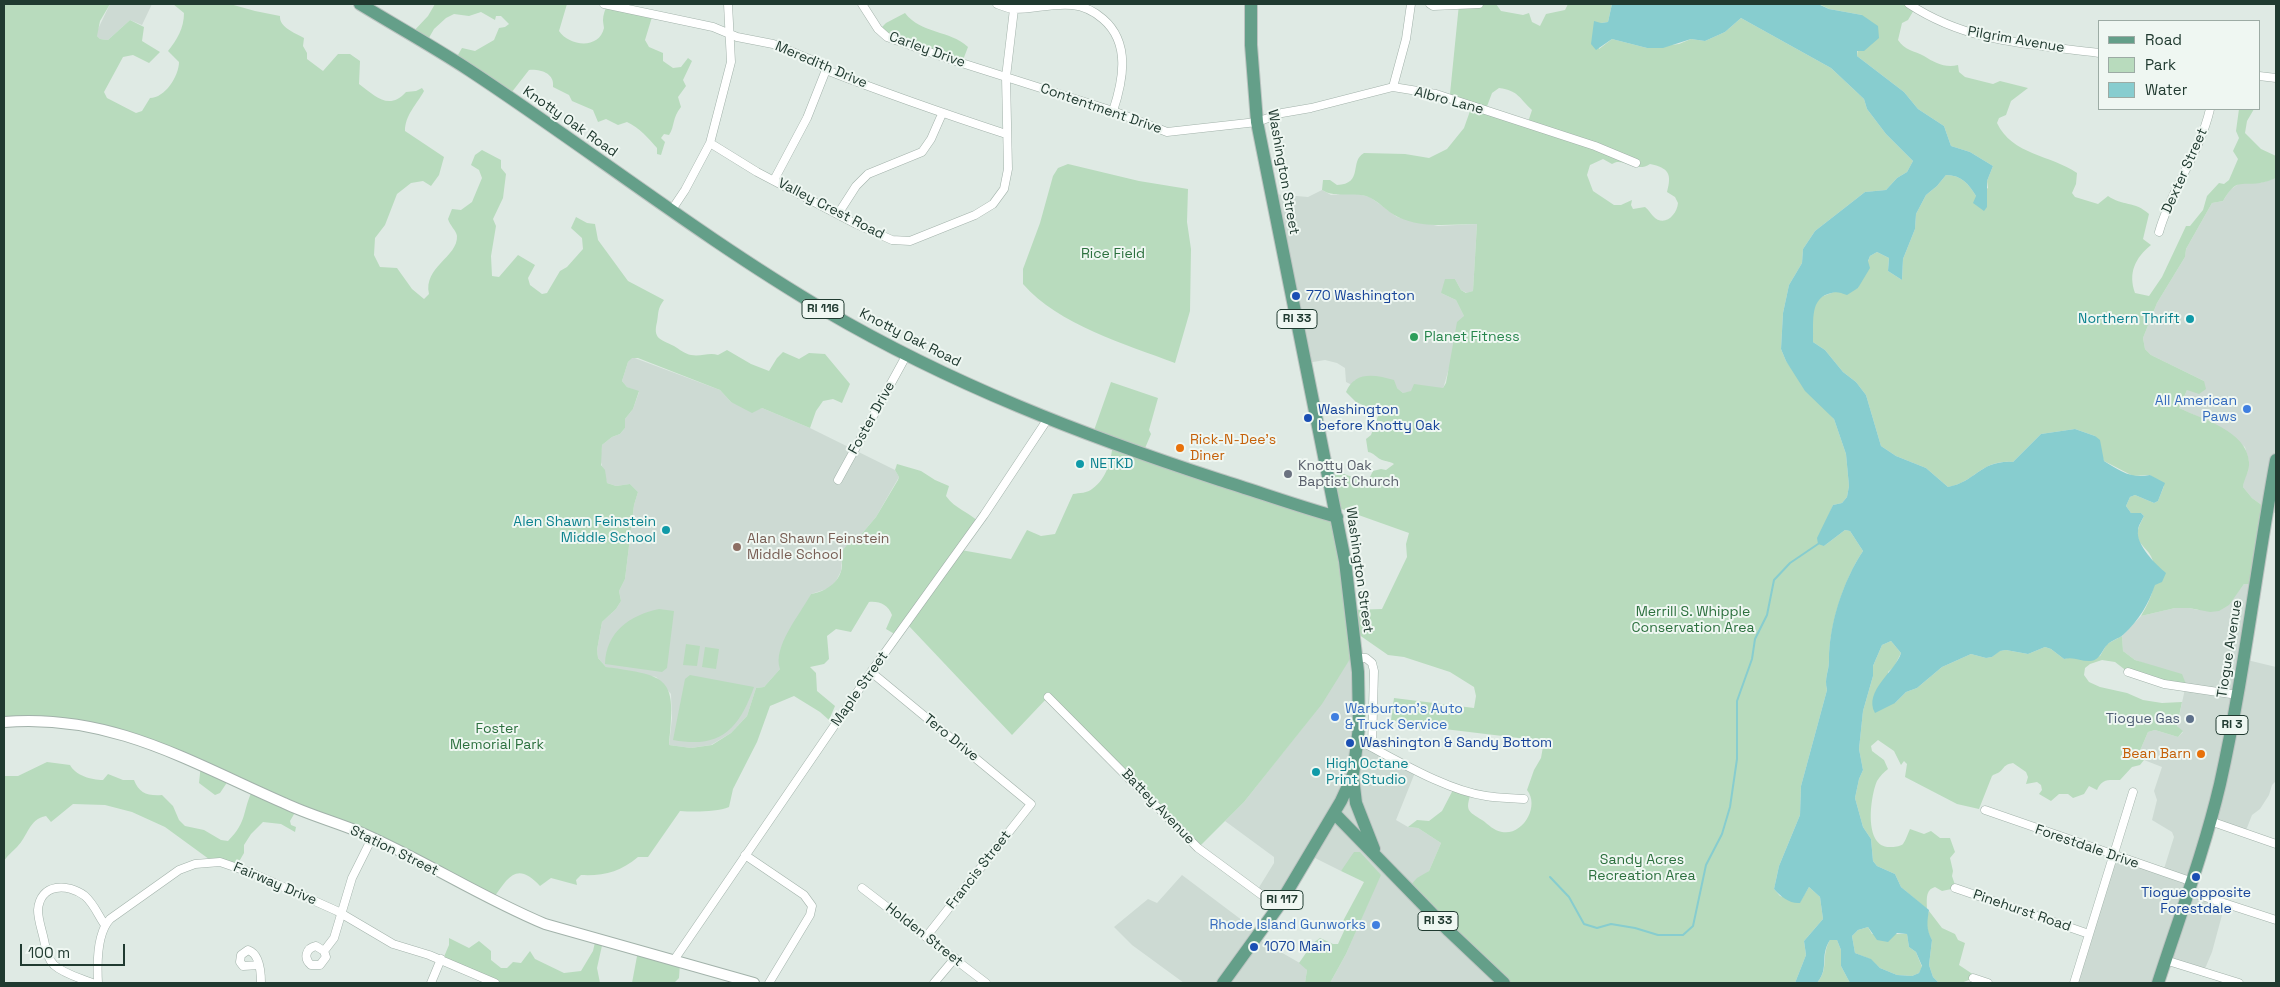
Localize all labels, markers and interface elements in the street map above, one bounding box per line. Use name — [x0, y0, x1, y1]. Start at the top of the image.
legend — [2098, 20, 2260, 110]
street label: Pilgrim Avenue — [1966, 23, 2066, 57]
street label: Carley Drive — [887, 28, 967, 72]
text: Road — [2145, 30, 2182, 49]
street label: Meredith Drive — [772, 38, 870, 92]
text: Park — [2145, 55, 2176, 74]
street label: Contentment Drive — [1038, 80, 1164, 138]
text: Water — [2145, 80, 2187, 99]
street label: Knotty Oak Road — [519, 83, 621, 161]
street label: Albro Lane — [1412, 84, 1486, 118]
street label: Washington Street — [1264, 108, 1302, 236]
street label: Dexter Street — [2159, 126, 2211, 216]
street label: Valley Crest Road — [775, 175, 887, 243]
park label: Rice Field — [1081, 246, 1145, 262]
place label: 770 Washington — [1306, 288, 1415, 304]
marker: 770 Washington — [1290, 290, 1302, 302]
road number: RI 116 — [802, 300, 844, 318]
street label: Knotty Oak Road — [856, 305, 964, 371]
road number: RI 33 — [1277, 310, 1317, 328]
place label: Northern Thrift — [2078, 311, 2180, 327]
marker: Northern Thrift — [2184, 313, 2196, 325]
place label: Planet Fitness — [1424, 329, 1520, 345]
marker: Planet Fitness — [1408, 331, 1420, 343]
street label: Foster Drive — [845, 379, 899, 457]
place label: All American Paws — [2155, 393, 2237, 426]
place label: Washington before Knotty Oak — [1318, 402, 1440, 434]
marker: All American Paws — [2241, 403, 2253, 415]
marker: Washington before Knotty Oak — [1302, 412, 1314, 424]
place label: Rick-N-Dee's Diner — [1190, 432, 1276, 464]
marker: Rick-N-Dee's Diner — [1174, 442, 1186, 454]
place label: NETKD — [1090, 456, 1133, 472]
marker: NETKD — [1074, 458, 1086, 470]
place label: Knotty Oak Baptist Church — [1298, 458, 1399, 491]
marker: Knotty Oak Baptist Church — [1282, 468, 1294, 480]
street label: Washington Street — [1342, 506, 1376, 634]
place label: Alen Shawn Feinstein Middle School — [513, 514, 656, 546]
marker: Alen Shawn Feinstein Middle School — [660, 524, 672, 536]
place label: Alan Shawn Feinstein Middle School — [747, 531, 889, 564]
marker: Alan Shawn Feinstein Middle School — [731, 541, 743, 553]
street label: Tiogue Avenue — [2214, 599, 2246, 699]
park label: Merrill S. Whipple Conservation Area — [1632, 604, 1754, 636]
street label: Maple Street — [828, 648, 892, 730]
place label: Warburton's Auto & Truck Service — [1345, 701, 1463, 734]
street label: Tero Drive — [920, 711, 982, 765]
marker: Warburton's Auto & Truck Service — [1329, 711, 1341, 723]
place label: Tiogue Gas — [2106, 711, 2180, 727]
marker: Tiogue Gas — [2184, 713, 2196, 725]
road number: RI 3 — [2216, 716, 2248, 734]
park label: Foster Memorial Park — [450, 721, 544, 754]
place label: Washington & Sandy Bottom — [1360, 735, 1552, 751]
marker: Washington & Sandy Bottom — [1344, 737, 1356, 749]
place label: Bean Barn — [2122, 746, 2191, 762]
marker: Bean Barn — [2195, 748, 2207, 760]
place label: High Octane Print Studio — [1326, 756, 1409, 789]
street label: Battey Avenue — [1118, 766, 1198, 848]
marker: High Octane Print Studio — [1310, 766, 1322, 778]
street label: Forestdale Drive — [2033, 821, 2141, 873]
street label: Station Street — [347, 822, 441, 880]
street label: Francis Street — [943, 827, 1015, 913]
park label: Sandy Acres Recreation Area — [1588, 852, 1696, 884]
street label: Fairway Drive — [231, 859, 319, 909]
marker: Tiogue opposite Forestdale — [2190, 871, 2202, 883]
place label: Tiogue opposite Forestdale — [2141, 885, 2251, 918]
street label: Pinehurst Road — [1971, 886, 2073, 936]
road number: RI 117 — [1261, 890, 1303, 910]
street label: Holden Street — [882, 900, 966, 970]
road number: RI 33 — [1418, 911, 1458, 930]
place label: Rhode Island Gunworks — [1209, 917, 1366, 933]
marker: Rhode Island Gunworks — [1370, 919, 1382, 931]
scale bar — [22, 934, 128, 966]
place label: 1070 Main — [1264, 939, 1331, 955]
marker: 1070 Main — [1248, 941, 1260, 953]
text: 100 m — [28, 943, 70, 962]

